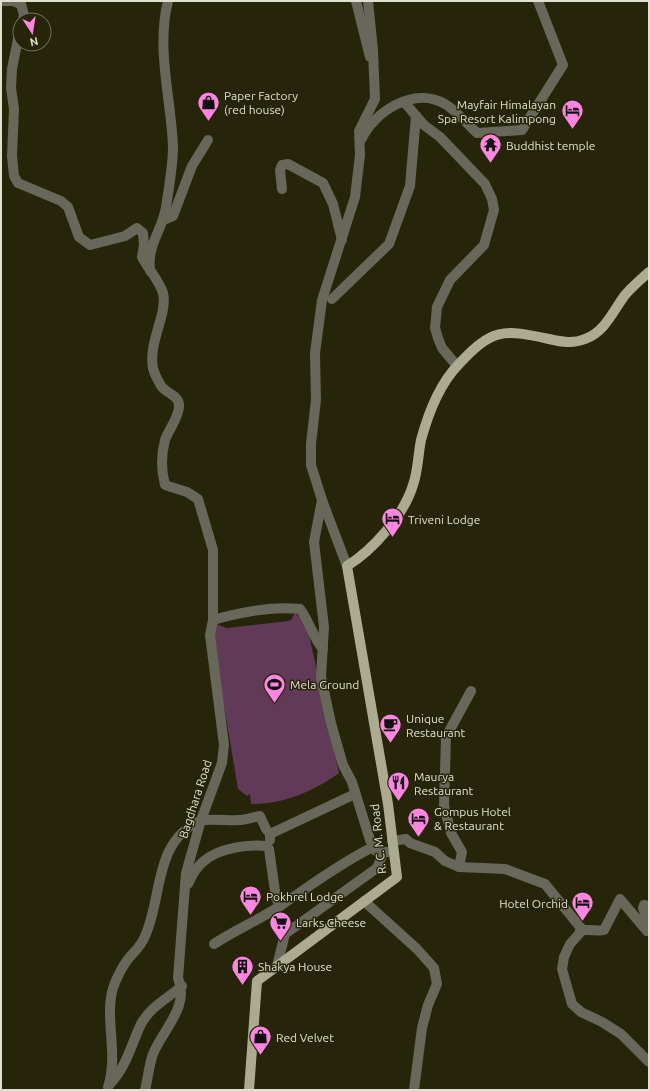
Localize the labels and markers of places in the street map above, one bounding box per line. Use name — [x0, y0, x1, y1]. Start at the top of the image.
shop icon: Paper Factory (red house) — [195, 89, 221, 122]
place label: Paper Factory (red house) — [224, 89, 298, 117]
place label: Mayfair Himalayan Spa Resort Kalimpong — [438, 98, 556, 125]
hotel icon: Mayfair Himalayan Spa Resort Kalimpong — [559, 98, 585, 131]
temple icon: Buddhist temple — [477, 132, 503, 165]
place label: Buddhist temple — [506, 139, 595, 152]
hotel icon: Triveni Lodge — [379, 506, 405, 539]
place label: Triveni Lodge — [408, 513, 480, 526]
sports icon: Mela Ground — [261, 671, 287, 704]
place label: Mela Ground — [290, 678, 359, 691]
cafe icon: Unique Restaurant — [377, 712, 403, 745]
place label: Unique Restaurant — [406, 712, 466, 739]
restaurant icon: Maurya Restaurant — [385, 770, 411, 803]
place label: Maurya Restaurant — [414, 770, 474, 797]
hotel icon: Gompus Hotel & Restaurant — [405, 805, 431, 838]
place label: Gompus Hotel & Restaurant — [434, 805, 511, 832]
hotel icon: Pokhrel Lodge — [238, 883, 264, 916]
place label: Pokhrel Lodge — [266, 890, 344, 903]
hotel icon: Hotel Orchid — [570, 890, 596, 923]
place label: Hotel Orchid — [499, 897, 568, 910]
supermarket icon: Larks Cheese — [267, 909, 293, 942]
place label: Larks Cheese — [296, 916, 366, 929]
building icon: Shakya House — [230, 953, 256, 986]
place label: Shakya House — [258, 960, 332, 973]
shop icon: Red Velvet — [247, 1024, 273, 1057]
place label: Red Velvet — [276, 1031, 334, 1044]

